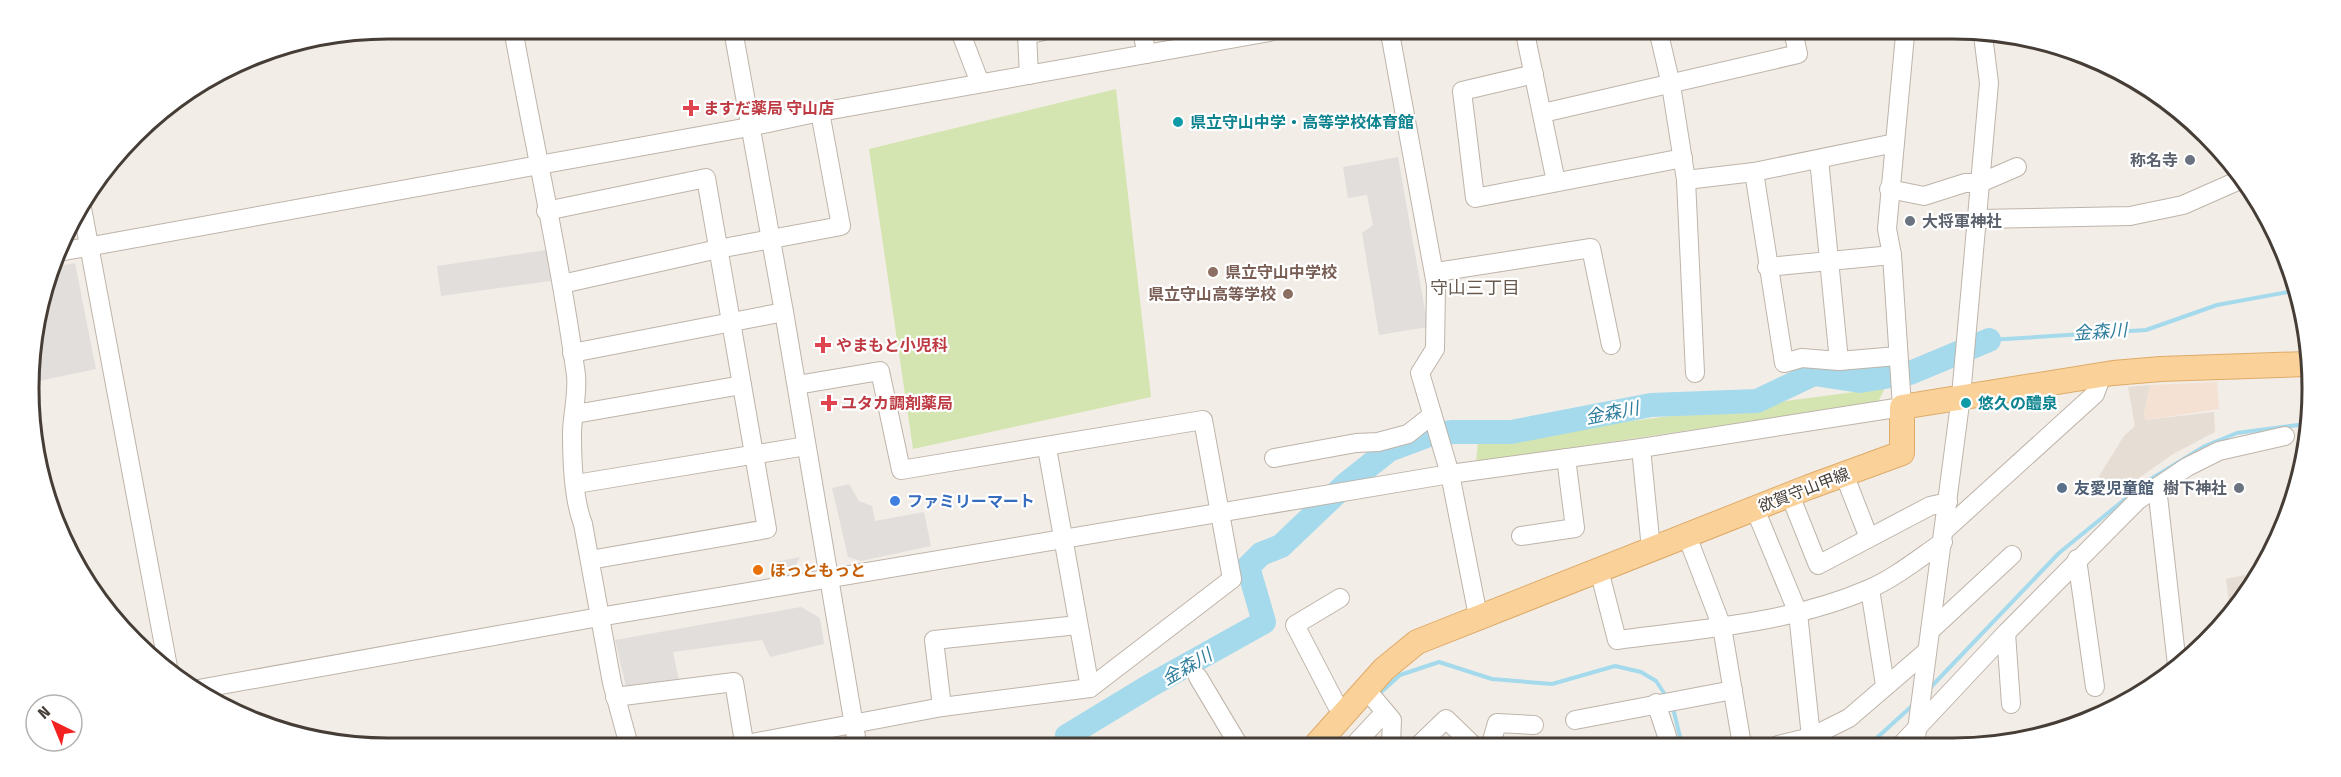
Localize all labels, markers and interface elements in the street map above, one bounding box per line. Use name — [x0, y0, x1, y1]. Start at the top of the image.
place label: ますだ薬局 守山店 — [703, 99, 834, 118]
marker: ますだ薬局 守山店 — [684, 101, 698, 115]
place label: 県立守山中学・高等学校体育館 — [1190, 113, 1414, 132]
marker: 県立守山中学・高等学校体育館 — [1171, 115, 1185, 129]
place label: 称名寺 — [2130, 151, 2178, 170]
marker: 称名寺 — [2183, 153, 2197, 167]
place label: 大将軍神社 — [1922, 212, 2002, 231]
marker: 大将軍神社 — [1903, 214, 1917, 228]
place label: 県立守山中学校 — [1225, 263, 1337, 282]
marker: 県立守山中学校 — [1206, 265, 1220, 279]
district label: 守山三丁目 — [1430, 277, 1520, 299]
place label: 県立守山高等学校 — [1148, 285, 1276, 304]
marker: 県立守山高等学校 — [1281, 287, 1295, 301]
water label: 金森川 — [2072, 319, 2130, 345]
marker: やまもと小児科 — [814, 336, 832, 354]
place label: やまもと小児科 — [836, 336, 948, 355]
place label: ユタカ調剤薬局 — [841, 394, 953, 413]
place label: 悠久の醴泉 — [1978, 394, 2058, 413]
marker: ユタカ調剤薬局 — [822, 396, 836, 410]
marker: 悠久の醴泉 — [1959, 396, 1973, 410]
water label: 金森川 — [1583, 397, 1643, 429]
street label: 欲賀守山甲線 — [1756, 464, 1852, 516]
place label: 友愛児童館 — [2074, 479, 2154, 498]
place label: 樹下神社 — [2163, 479, 2227, 498]
marker: 友愛児童館 — [2055, 481, 2069, 495]
marker: 樹下神社 — [2232, 481, 2246, 495]
place label: ファミリーマート — [907, 492, 1035, 511]
marker: ファミリーマート — [888, 494, 902, 508]
place label: ほっともっと — [770, 561, 866, 580]
marker: ほっともっと — [751, 563, 765, 577]
water label: 金森川 — [1158, 643, 1218, 690]
north arrow — [24, 693, 84, 753]
text: N — [34, 702, 54, 723]

